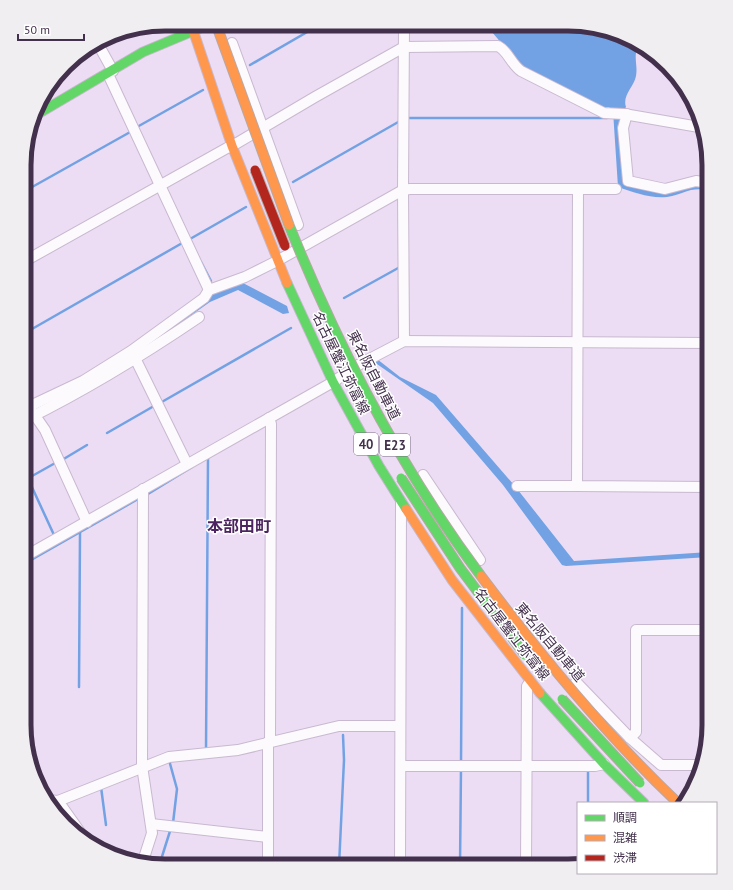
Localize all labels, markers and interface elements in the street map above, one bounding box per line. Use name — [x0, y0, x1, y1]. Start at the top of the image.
scale bar — [18, 16, 84, 42]
text: 50 m — [24, 22, 50, 37]
street label: 名古屋蟹江弥富線 — [308, 309, 374, 417]
street label: 東名阪自動車道 — [344, 327, 404, 423]
road number: 40 — [354, 433, 378, 455]
road number: E23 — [380, 434, 410, 456]
district label: 本部田町 — [207, 516, 271, 536]
street label: 名古屋蟹江弥富線 — [470, 584, 554, 684]
street label: 東名阪自動車道 — [512, 599, 588, 685]
legend — [577, 802, 717, 874]
text: 順調 — [613, 810, 637, 825]
text: 混雑 — [613, 830, 637, 845]
text: 渋滞 — [613, 850, 637, 865]

